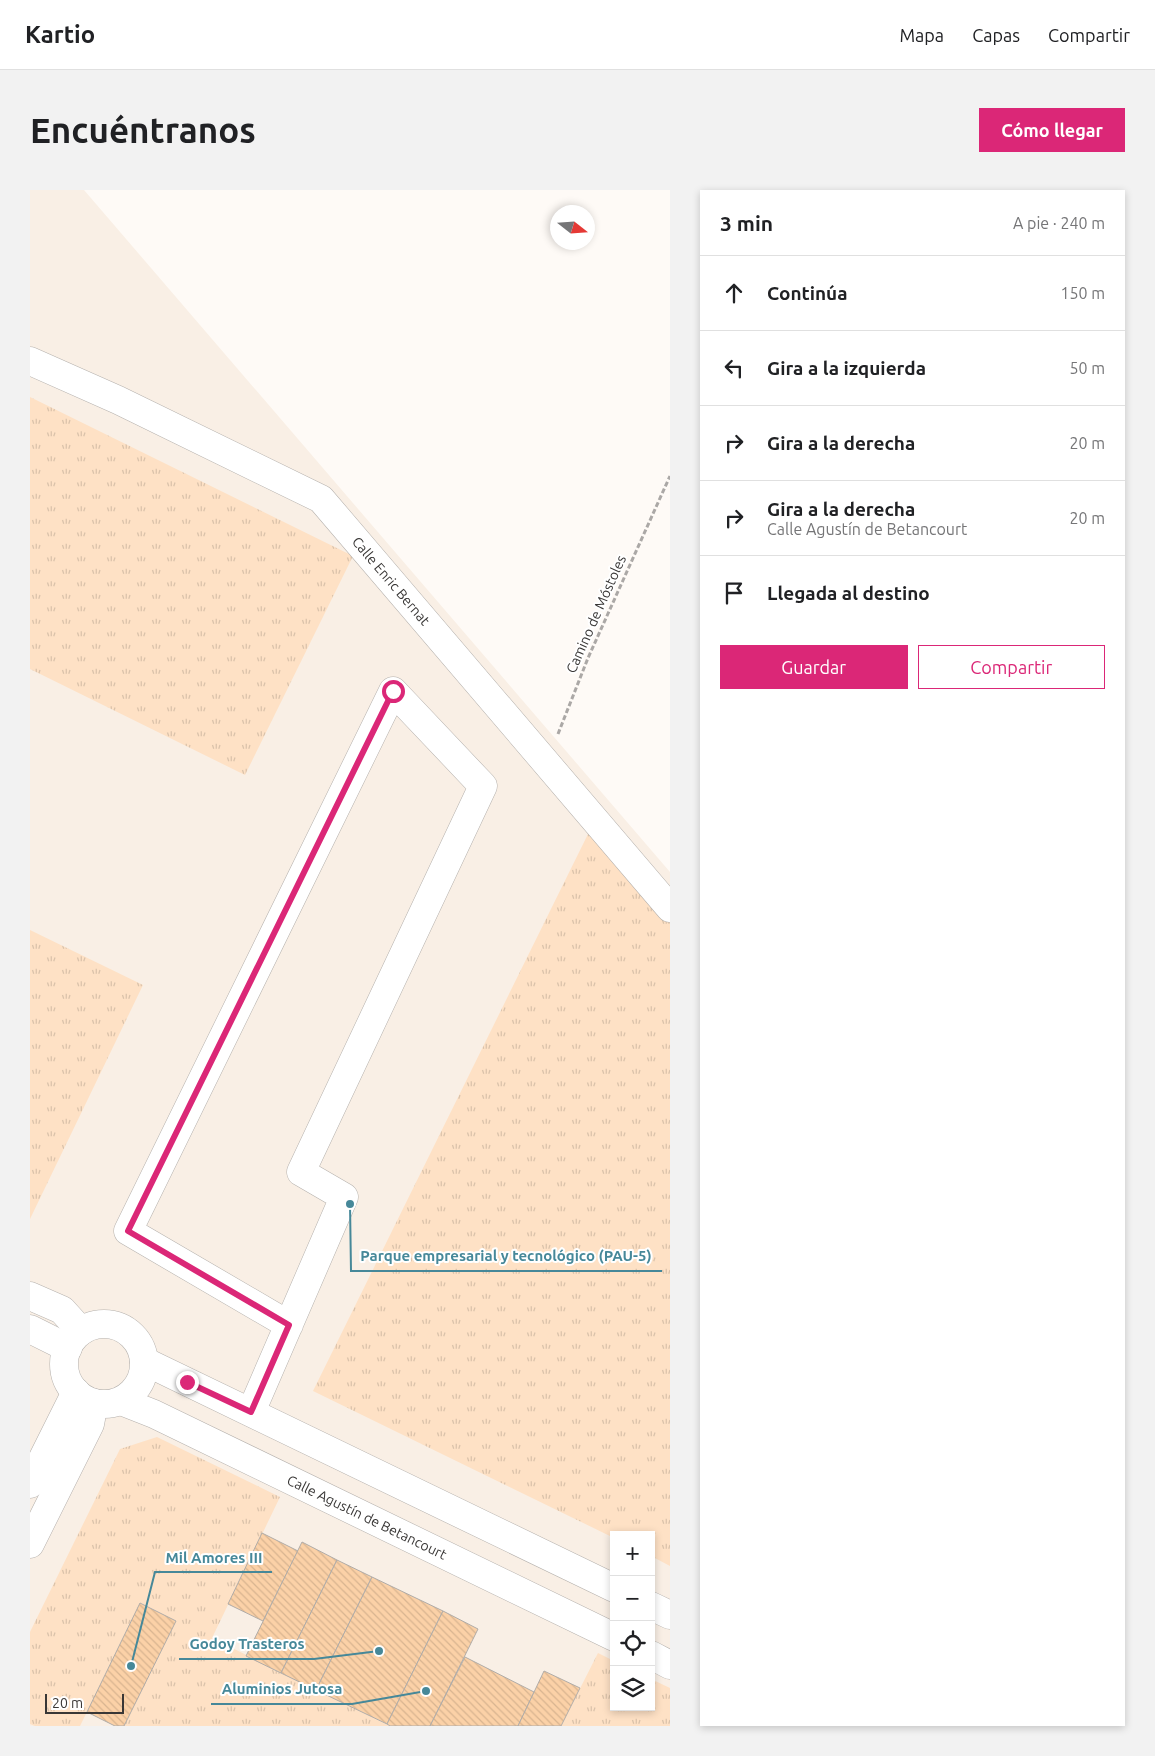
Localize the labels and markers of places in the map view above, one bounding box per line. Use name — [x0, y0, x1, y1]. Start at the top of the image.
callout: Parque empresarial y tecnológico (PAU-5) — [351, 1241, 662, 1271]
callout: Mil Amores III — [155, 1542, 272, 1572]
callout: Godoy Trasteros — [179, 1629, 314, 1659]
callout: Aluminios Jutosa — [211, 1674, 352, 1704]

